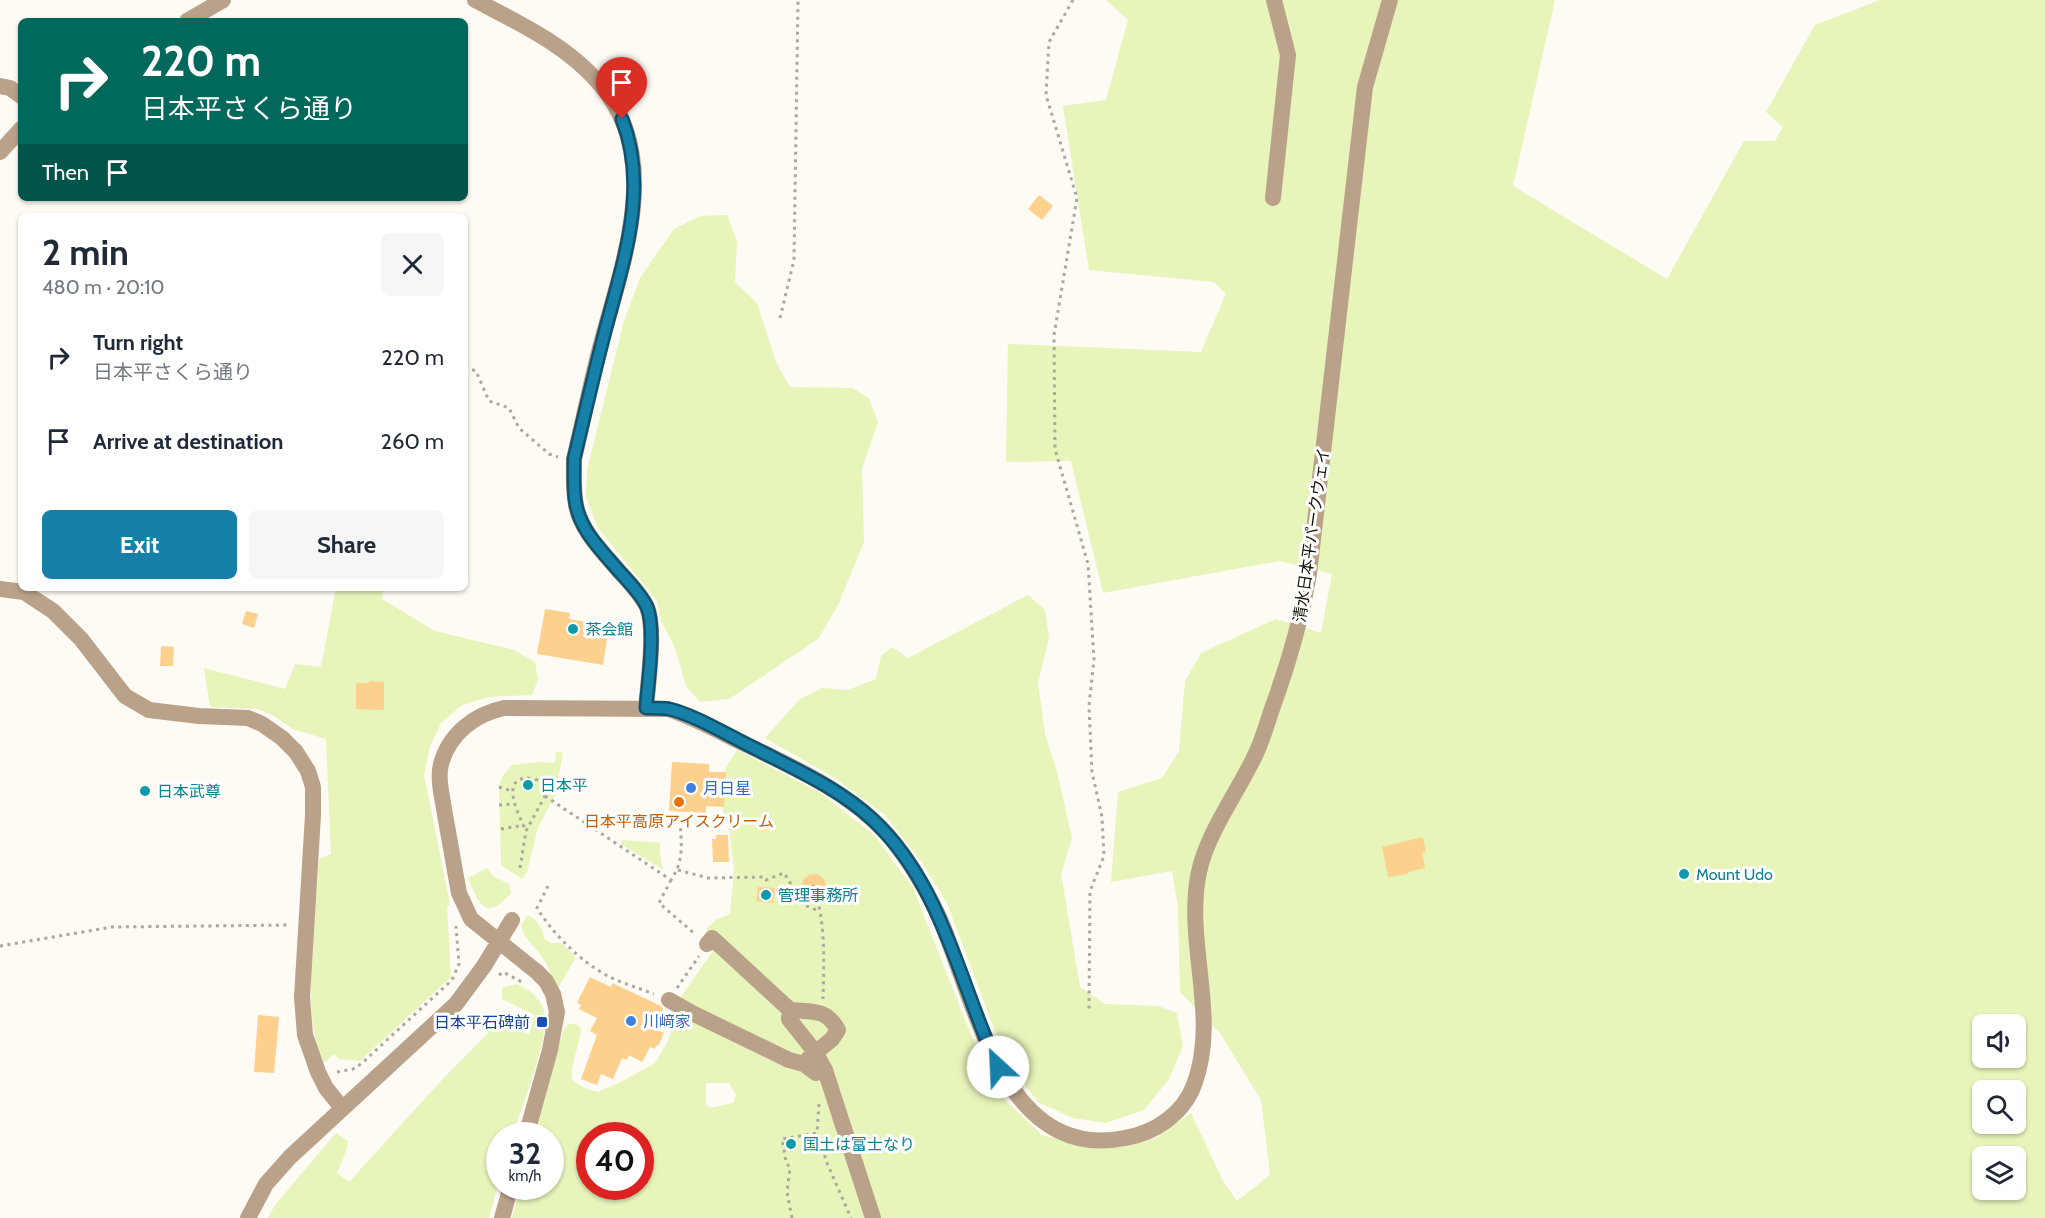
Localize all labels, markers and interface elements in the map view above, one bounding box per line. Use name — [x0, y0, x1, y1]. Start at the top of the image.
text: 220 m — [141, 35, 261, 87]
icon: right — [42, 42, 120, 120]
pin — [596, 57, 647, 119]
icon: arrive — [605, 66, 638, 99]
text: 日本平さくら通り — [141, 92, 357, 125]
icon: arrive — [101, 156, 134, 189]
text: Then — [42, 159, 89, 186]
text: 2 min — [42, 230, 129, 274]
button: close — [381, 233, 444, 296]
text: 480 m · 20:10 — [42, 275, 165, 299]
text: Turn right — [93, 329, 183, 356]
icon: right — [42, 341, 75, 374]
text: 220 m — [381, 344, 444, 371]
text: 日本平さくら通り — [93, 360, 253, 384]
icon: arrive — [42, 425, 75, 458]
text: Arrive at destination — [93, 428, 283, 455]
text: 260 m — [380, 428, 444, 455]
street label: 清水日本平パークウェイ — [1290, 447, 1333, 624]
button: Exit — [42, 510, 237, 579]
button: Share — [249, 510, 444, 579]
place label: 茶会館 — [585, 620, 633, 639]
marker: 茶会館 — [566, 622, 580, 636]
place label: 日本平 — [540, 776, 588, 795]
marker: 日本平 — [521, 778, 535, 792]
place label: 月日星 — [703, 779, 751, 798]
marker: 月日星 — [684, 781, 698, 795]
place label: 日本武尊 — [157, 782, 221, 801]
marker: 日本武尊 — [138, 784, 152, 798]
marker: 日本平高原アイスクリーム — [672, 795, 686, 809]
place label: 日本平高原アイスクリーム — [584, 812, 774, 831]
place label: Mount Udo — [1696, 865, 1773, 884]
marker: Mount Udo — [1677, 867, 1691, 881]
place label: 管理事務所 — [778, 886, 858, 905]
marker: 管理事務所 — [759, 888, 773, 902]
place label: 川﨑家 — [643, 1012, 691, 1031]
place label: 日本平石碑前 — [434, 1013, 530, 1032]
marker: 川﨑家 — [624, 1014, 638, 1028]
map controls — [1972, 1014, 2026, 1200]
button: sound — [1972, 1014, 2026, 1068]
marker: 日本平石碑前 — [535, 1015, 549, 1029]
position arrow — [966, 1035, 1030, 1099]
button: search — [1972, 1080, 2026, 1134]
speed limit sign: 40 — [576, 1122, 654, 1200]
text: 32 — [509, 1135, 541, 1172]
place label: 国土は富士なり — [803, 1135, 915, 1154]
marker: 国土は富士なり — [784, 1137, 798, 1151]
button: layers — [1972, 1146, 2026, 1200]
text: km/h — [509, 1167, 541, 1185]

